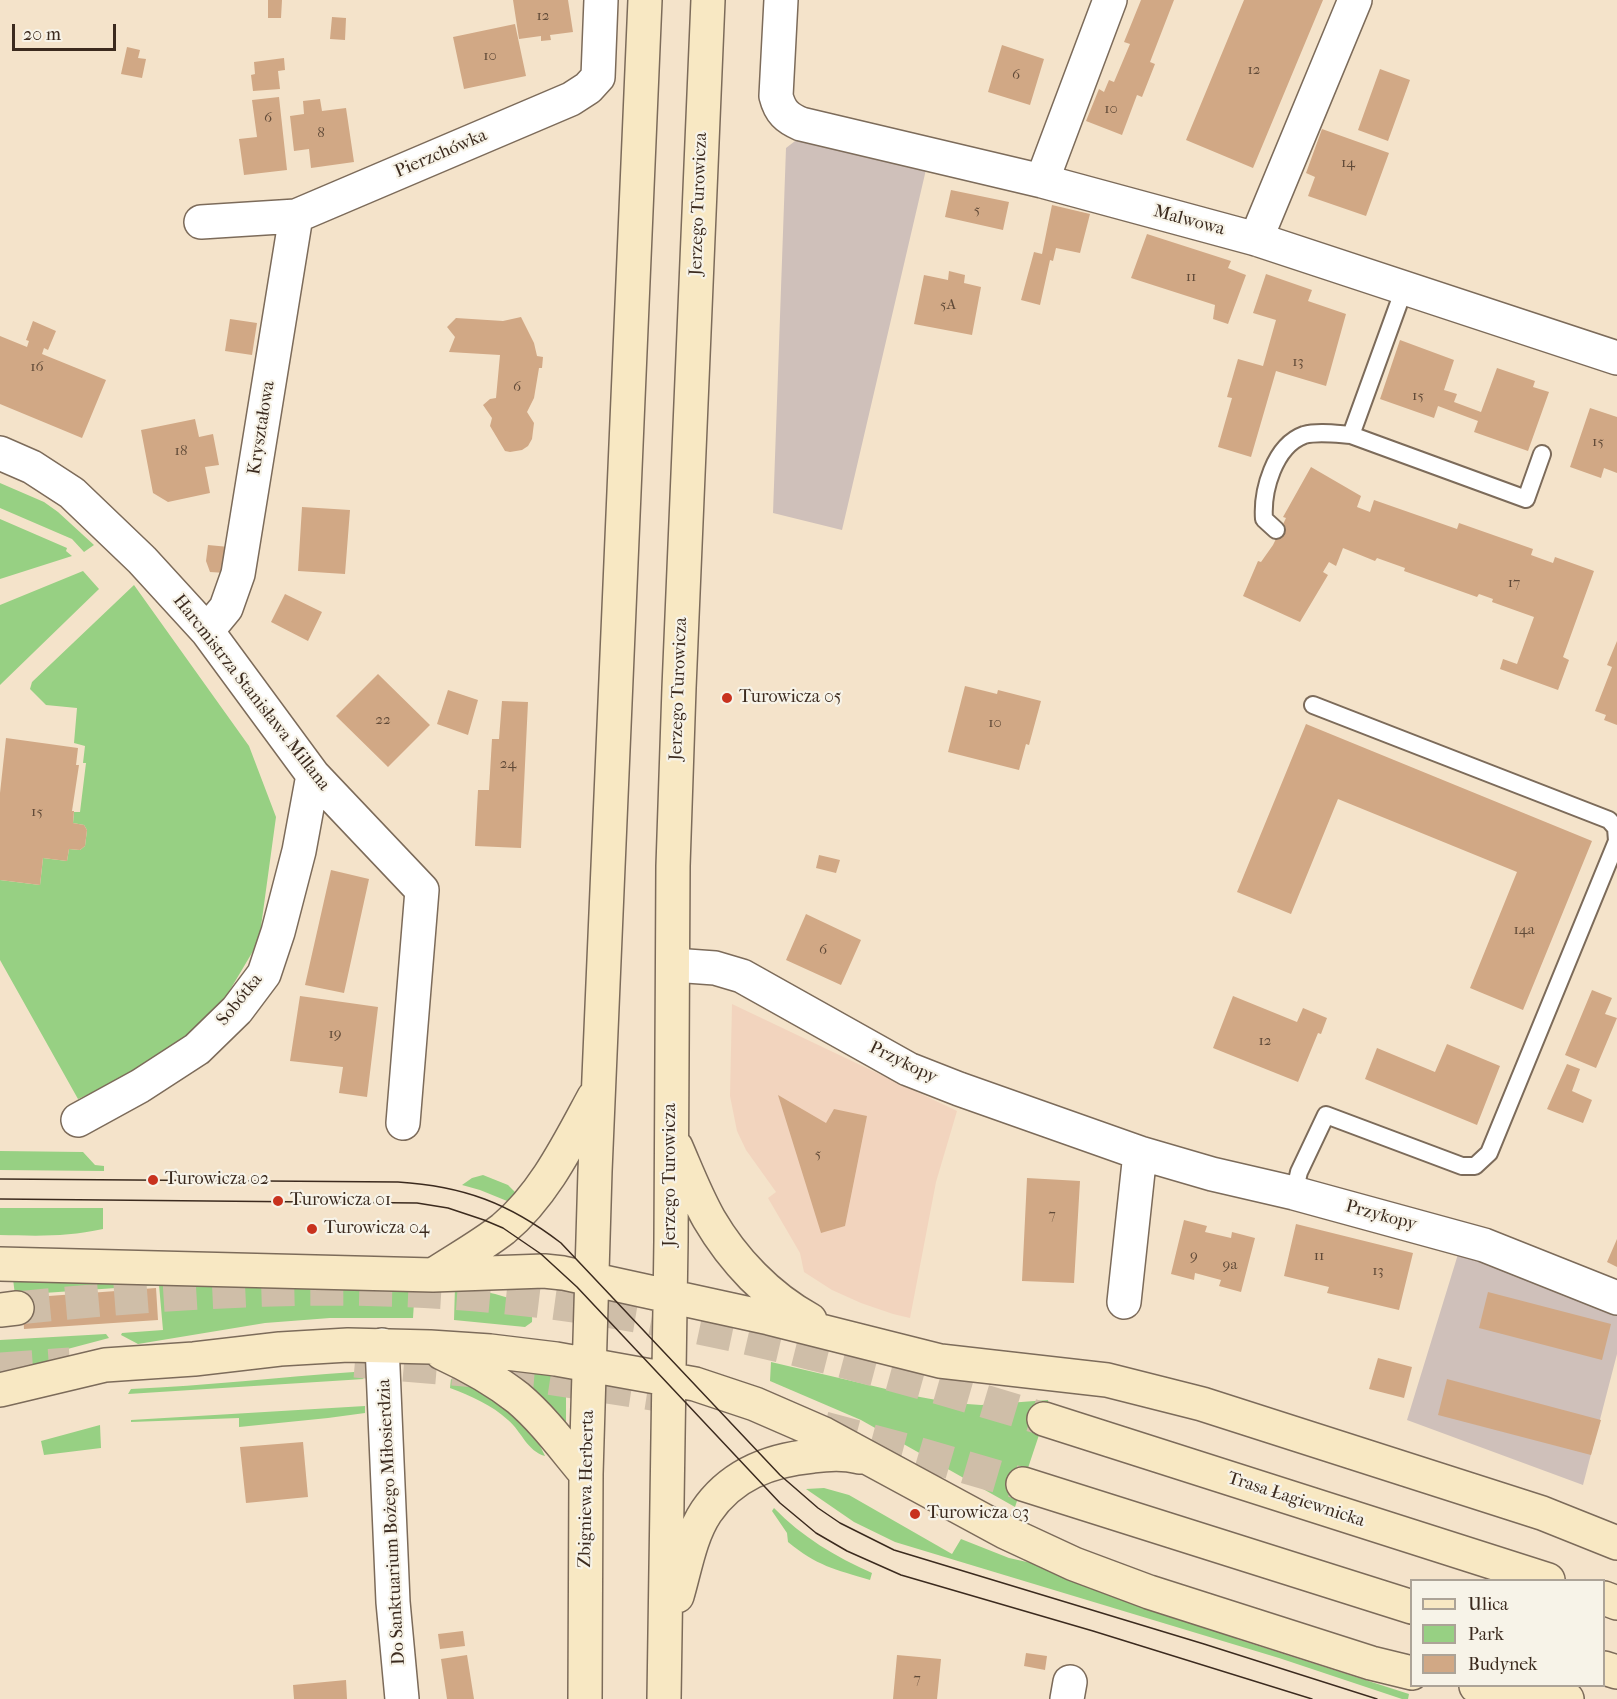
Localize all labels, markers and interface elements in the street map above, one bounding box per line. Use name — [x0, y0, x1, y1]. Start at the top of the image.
house number: 12 — [536, 7, 550, 25]
scale bar — [15, 12, 118, 50]
text: 20 m — [23, 24, 61, 45]
house number: 10 — [483, 47, 497, 65]
house number: 12 — [1247, 61, 1261, 79]
house number: 6 — [1012, 66, 1020, 84]
house number: 10 — [1104, 100, 1118, 118]
house number: 6 — [264, 109, 272, 127]
house number: 8 — [317, 124, 325, 142]
street label: Pierzchówka — [392, 125, 490, 183]
street label: Jerzego Turowicza — [686, 132, 712, 276]
house number: 14 — [1341, 154, 1355, 172]
house number: 5 — [974, 201, 980, 219]
street label: Malwowa — [1151, 201, 1227, 241]
house number: 11 — [1186, 268, 1196, 286]
house number: 5A — [940, 296, 956, 314]
house number: 13 — [1292, 353, 1304, 371]
house number: 16 — [30, 358, 44, 376]
house number: 6 — [513, 378, 521, 396]
street label: Kryształowa — [244, 380, 280, 476]
house number: 15 — [1412, 387, 1424, 405]
house number: 15 — [1592, 433, 1604, 451]
house number: 18 — [175, 442, 187, 460]
house number: 17 — [1508, 574, 1520, 592]
street label: Harcmistrza Stanisława Millana — [168, 591, 334, 795]
street label: Jerzego Turowicza — [666, 617, 692, 761]
place label: Turowicza 05 — [739, 687, 842, 709]
marker: Turowicza 05 — [720, 691, 734, 705]
house number: 22 — [375, 711, 391, 729]
house number: 10 — [988, 714, 1002, 732]
house number: 24 — [500, 755, 516, 773]
house number: 15 — [31, 803, 43, 821]
house number: 14a — [1513, 921, 1535, 939]
house number: 6 — [819, 941, 827, 959]
street label: Sobótka — [212, 970, 268, 1030]
house number: 19 — [328, 1025, 342, 1043]
house number: 12 — [1258, 1032, 1272, 1050]
street label: Przykopy — [865, 1037, 941, 1089]
street label: Jerzego Turowicza — [660, 1103, 682, 1247]
house number: 5 — [815, 1145, 821, 1163]
place label: Turowicza 02 — [165, 1169, 269, 1191]
marker: Turowicza 02 — [146, 1173, 160, 1187]
place label: Turowicza 01 — [290, 1190, 391, 1212]
marker: Turowicza 01 — [271, 1194, 285, 1208]
street label: Przykopy — [1343, 1196, 1419, 1236]
house number: 7 — [1048, 1206, 1056, 1224]
place label: Turowicza 04 — [324, 1218, 429, 1240]
marker: Turowicza 04 — [305, 1222, 319, 1236]
house number: 9 — [1190, 1247, 1198, 1265]
house number: 11 — [1314, 1247, 1324, 1265]
house number: 9a — [1223, 1256, 1237, 1274]
house number: 13 — [1372, 1262, 1384, 1280]
street label: Do Sanktuarium Bożego Miłosierdzia — [374, 1378, 410, 1666]
street label: Zbigniewa Herberta — [575, 1410, 599, 1568]
street label: Trasa Łagiewnicka — [1225, 1468, 1367, 1532]
place label: Turowicza 03 — [927, 1503, 1029, 1525]
marker: Turowicza 03 — [908, 1507, 922, 1521]
legend — [1410, 1579, 1605, 1687]
text: Ulica — [1468, 1594, 1508, 1615]
text: Park — [1468, 1624, 1504, 1645]
text: Budynek — [1468, 1654, 1537, 1675]
house number: 7 — [913, 1670, 921, 1688]

